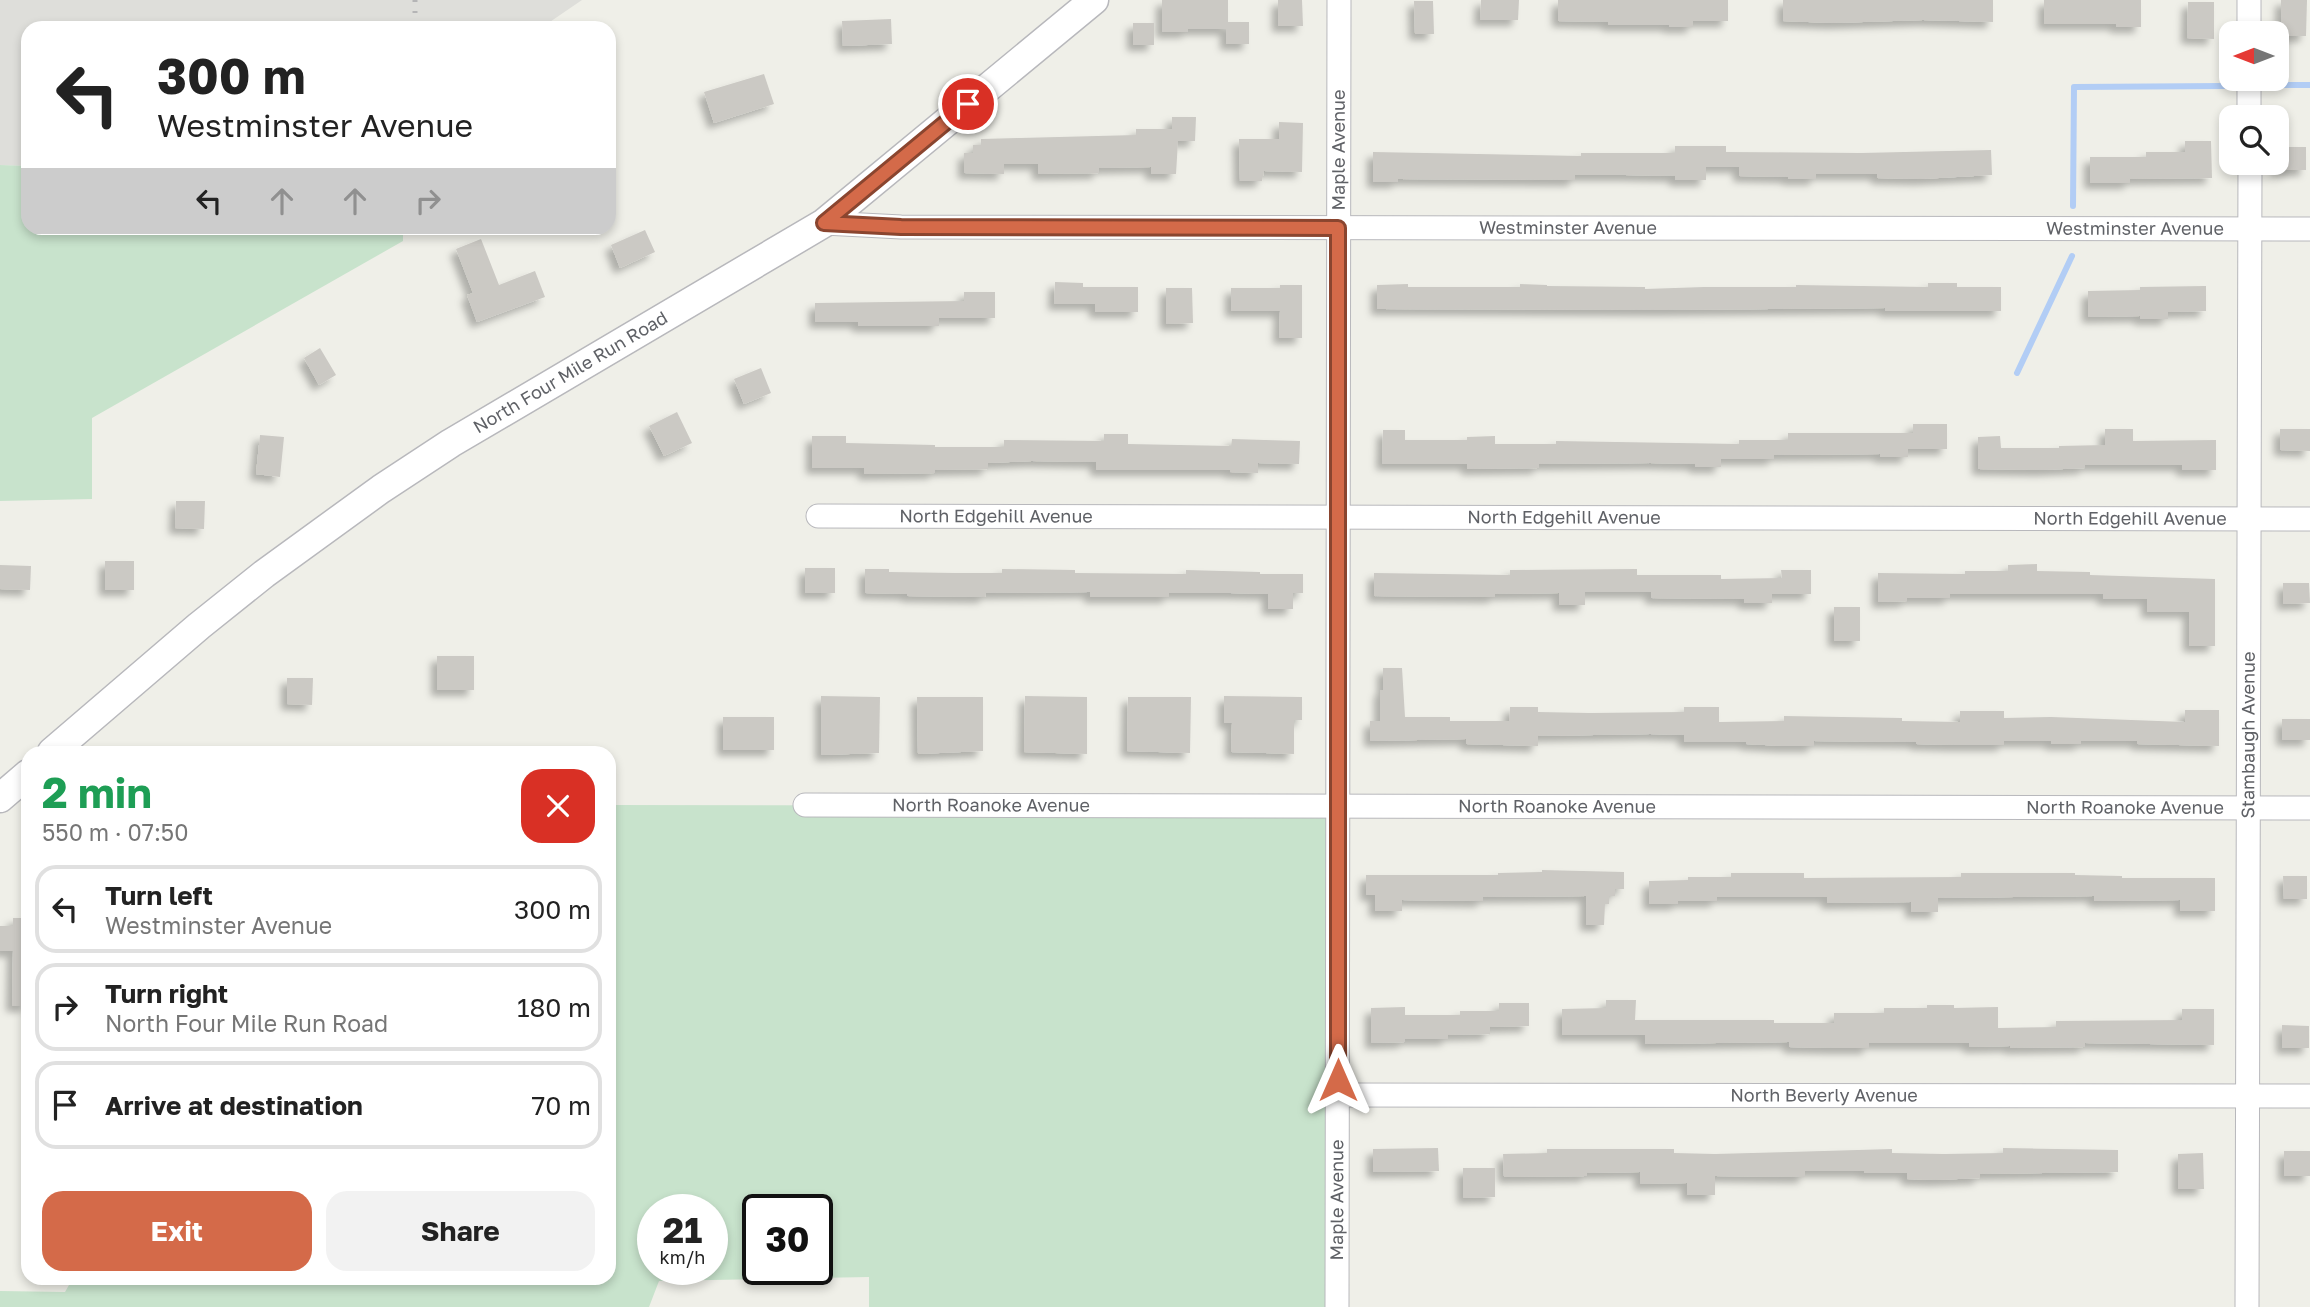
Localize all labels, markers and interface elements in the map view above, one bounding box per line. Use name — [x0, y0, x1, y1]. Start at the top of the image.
north arrow — [2219, 21, 2289, 91]
map controls — [2219, 21, 2289, 175]
text: 300 m — [157, 46, 306, 105]
icon: left — [42, 49, 133, 140]
pin — [938, 74, 998, 134]
icon: arrive — [949, 85, 987, 123]
street label: Maple Avenue — [1327, 90, 1349, 210]
button: search — [2219, 105, 2289, 175]
text: Westminster Avenue — [157, 106, 473, 144]
icon: left — [190, 182, 228, 220]
icon: ahead — [263, 182, 301, 220]
icon: ahead — [336, 182, 374, 220]
icon: right — [409, 182, 447, 220]
street label: Westminster Avenue — [1479, 216, 1657, 238]
street label: Westminster Avenue — [2046, 217, 2224, 239]
street label: North Four Mile Run Road — [469, 306, 671, 437]
street label: North Edgehill Avenue — [899, 504, 1093, 527]
street label: North Edgehill Avenue — [1467, 505, 1661, 528]
street label: North Edgehill Avenue — [2033, 506, 2227, 529]
street label: Stambaugh Avenue — [2236, 652, 2259, 818]
text: 2 min — [42, 767, 152, 817]
button: close — [521, 769, 595, 843]
street label: North Roanoke Avenue — [892, 793, 1090, 816]
street label: North Roanoke Avenue — [1458, 794, 1656, 817]
street label: North Roanoke Avenue — [2026, 795, 2224, 818]
text: 550 m · 07:50 — [42, 818, 188, 846]
text: Turn left — [105, 880, 213, 911]
icon: left — [46, 890, 84, 928]
text: 300 m — [514, 894, 591, 925]
text: Westminster Avenue — [105, 911, 332, 939]
text: Turn right — [105, 978, 228, 1009]
icon: right — [46, 988, 84, 1026]
text: 180 m — [517, 992, 591, 1023]
text: North Four Mile Run Road — [105, 1009, 388, 1037]
position arrow — [1301, 1043, 1375, 1117]
street label: North Beverly Avenue — [1730, 1083, 1918, 1106]
icon: arrive — [46, 1086, 84, 1124]
text: Arrive at destination — [105, 1090, 363, 1121]
text: 70 m — [532, 1090, 591, 1121]
street label: Maple Avenue — [1325, 1140, 1347, 1260]
button: Exit — [42, 1191, 312, 1271]
button: Share — [326, 1191, 595, 1271]
speed limit sign: 30 — [742, 1194, 833, 1285]
text: 21 — [663, 1209, 702, 1251]
text: km/h — [660, 1246, 705, 1268]

